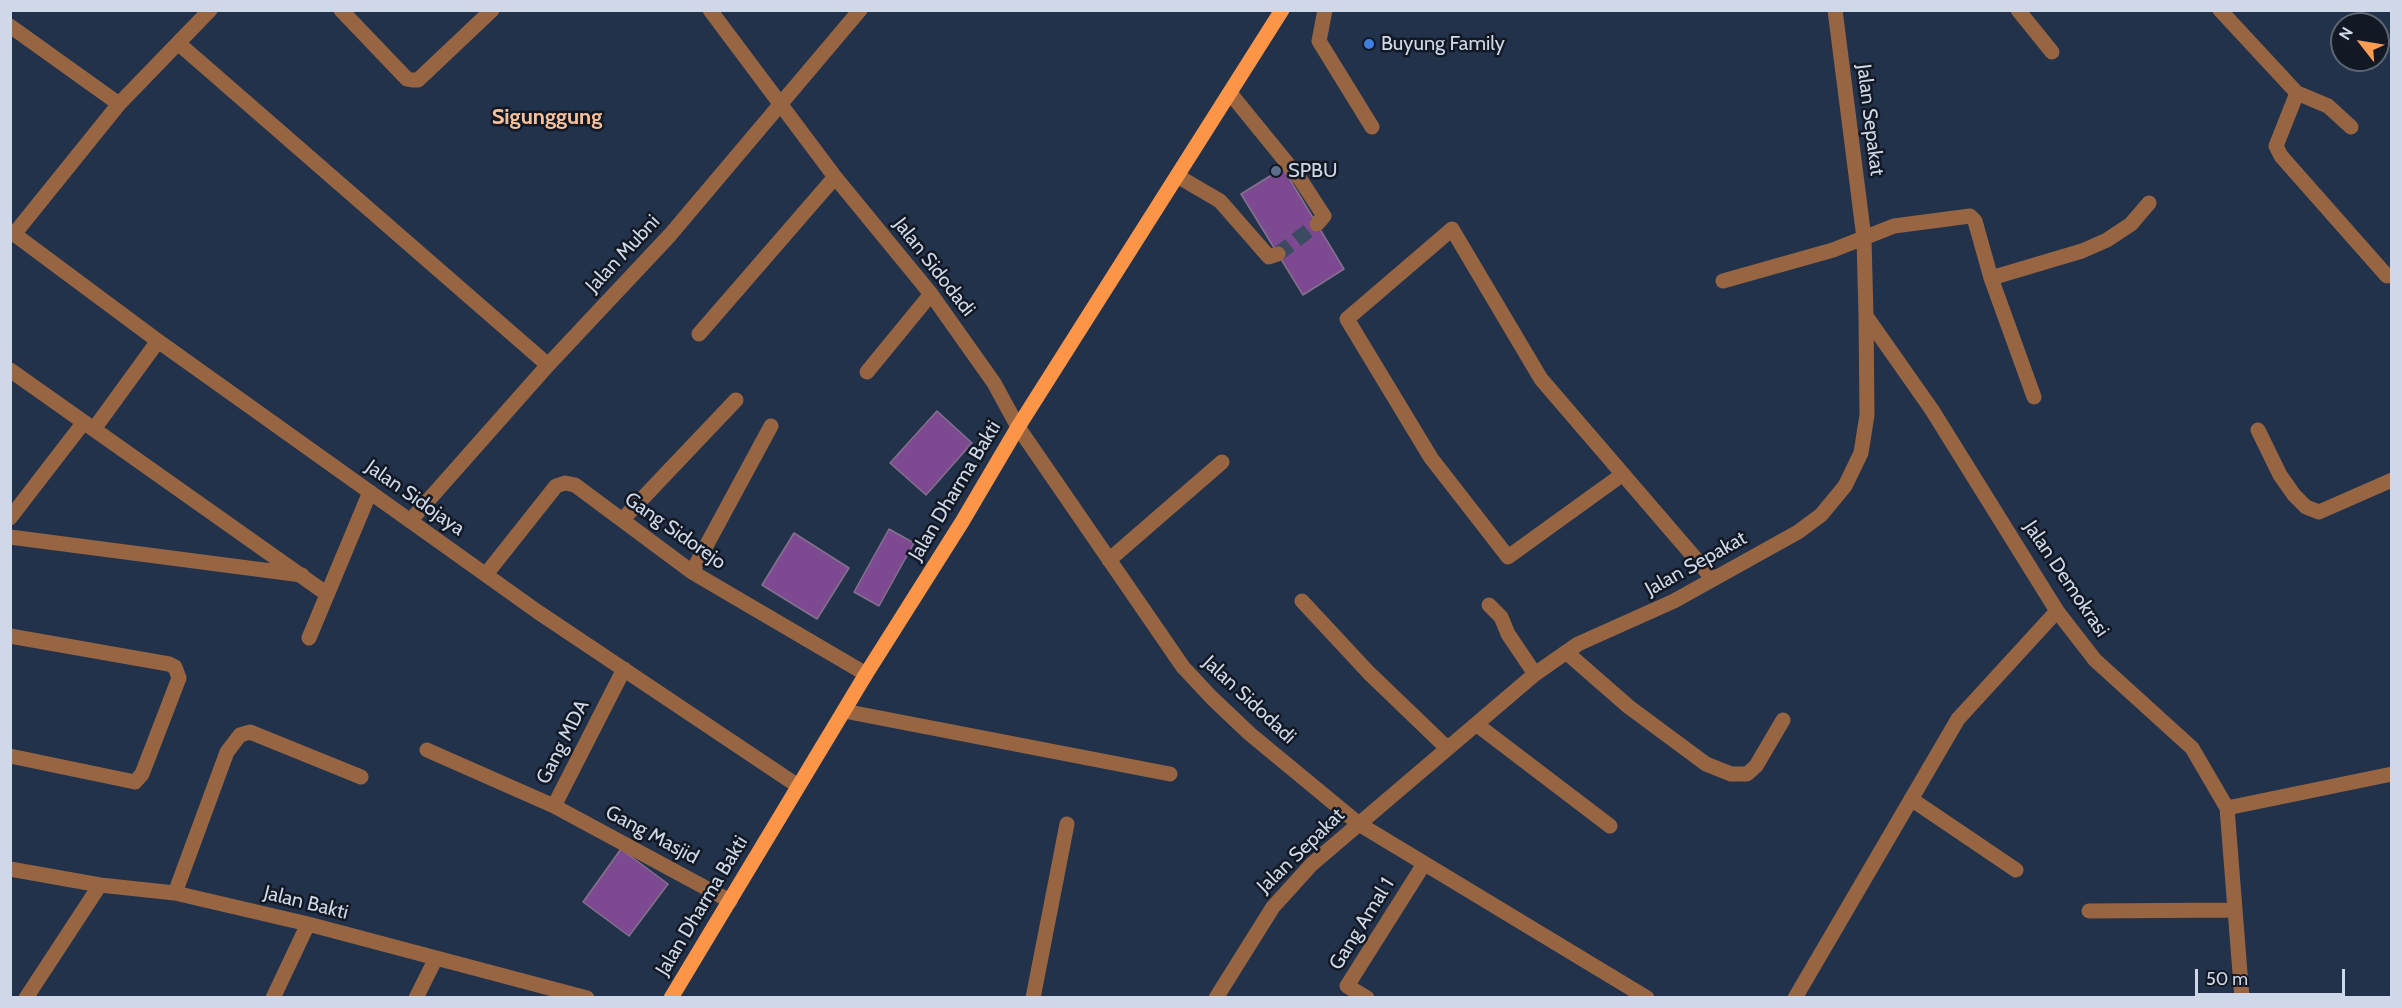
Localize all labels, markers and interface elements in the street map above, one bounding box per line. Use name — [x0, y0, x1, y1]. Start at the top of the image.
north arrow — [2330, 12, 2390, 72]
text: N — [2335, 24, 2357, 43]
place label: Buyung Family — [1381, 32, 1505, 56]
marker: Buyung Family — [1362, 37, 1376, 51]
street label: Jalan Sepakat — [1851, 63, 1889, 177]
district label: Sigunggung — [492, 105, 602, 131]
place label: SPBU — [1288, 159, 1338, 183]
marker: SPBU — [1269, 164, 1283, 178]
street label: Jalan Mubni — [581, 210, 665, 298]
street label: Jalan Sidodadi — [888, 213, 980, 321]
street label: Jalan Dharma Bakti — [904, 417, 1006, 565]
street label: Jalan Sidojaya — [361, 455, 469, 541]
street label: Gang Sidorejo — [620, 487, 730, 575]
street label: Jalan Demokrasi — [2018, 516, 2114, 642]
street label: Jalan Sepakat — [1641, 526, 1751, 602]
street label: Jalan Sidodadi — [1198, 651, 1300, 749]
street label: Gang MDA — [532, 696, 594, 788]
street label: Gang Masjid — [601, 800, 703, 870]
street label: Jalan Sepakat — [1252, 803, 1350, 899]
street label: Jalan Dharma Bakti — [651, 832, 753, 980]
street label: Gang Amal 1 — [1324, 874, 1400, 974]
street label: Jalan Bakti — [261, 881, 351, 925]
scale bar — [2198, 957, 2348, 995]
text: 50 m — [2206, 968, 2248, 990]

